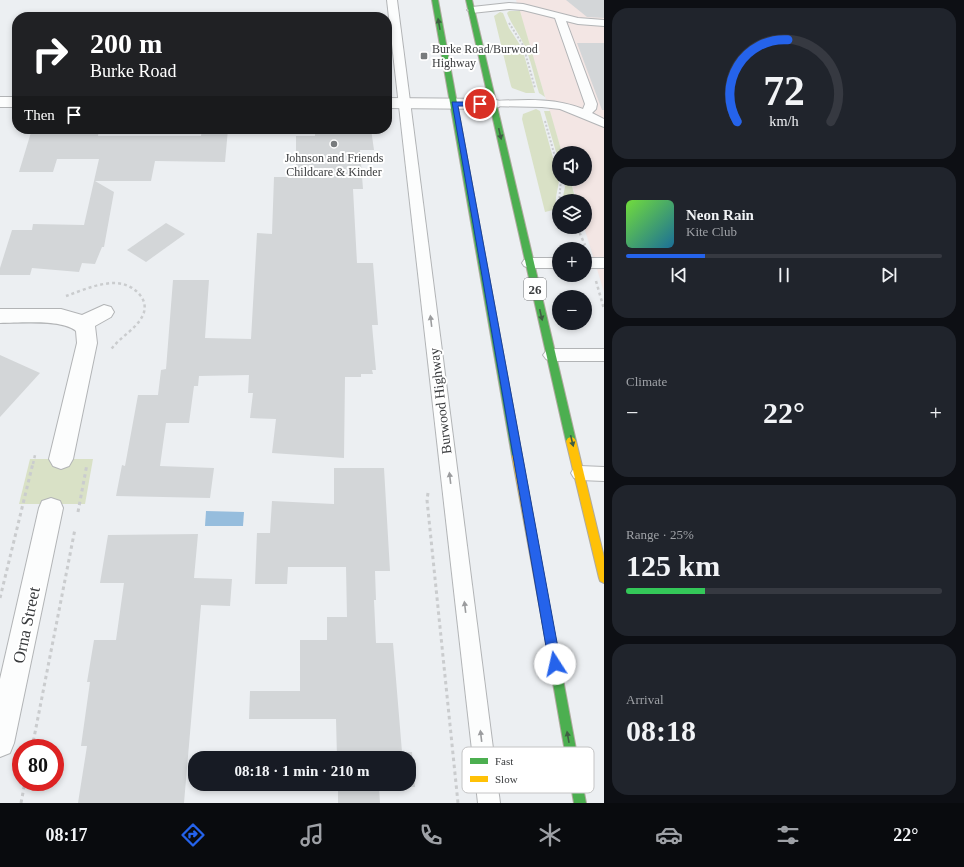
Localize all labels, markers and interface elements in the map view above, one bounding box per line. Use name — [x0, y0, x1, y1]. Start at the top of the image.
one-way arrow — [436, 18, 442, 30]
icon: right — [24, 28, 76, 80]
text: 200 m — [90, 28, 162, 59]
place label: Burke Road/Burwood Highway — [432, 42, 538, 70]
marker: Burke Road/Burwood Highway — [419, 51, 429, 61]
text: Burke Road — [90, 61, 176, 81]
text: 72 — [763, 67, 805, 113]
pin — [463, 87, 497, 121]
icon: arrive — [469, 93, 491, 115]
icon: arrive — [63, 104, 85, 126]
text: Then — [24, 107, 55, 123]
text: km/h — [769, 112, 799, 128]
one-way arrow — [497, 127, 503, 140]
marker: Johnson and Friends Childcare & Kinder — [329, 139, 339, 149]
map controls — [552, 146, 592, 330]
button: sound — [552, 146, 592, 186]
place label: Johnson and Friends Childcare & Kinder — [285, 151, 384, 179]
button: layers — [552, 194, 592, 234]
text: Neon Rain — [686, 207, 754, 223]
text: Kite Club — [686, 224, 737, 239]
button: + — [552, 242, 592, 282]
icon: previous — [668, 264, 690, 286]
icon: pause — [773, 264, 795, 286]
icon: next — [878, 264, 900, 286]
road number: 26 — [524, 278, 546, 300]
button: − — [552, 290, 592, 330]
one-way arrow — [539, 309, 545, 321]
one-way arrow — [428, 315, 434, 328]
street label: Burwood Highway — [427, 347, 454, 455]
text: Climate — [626, 374, 667, 389]
text: 22° — [763, 396, 805, 429]
text: − — [626, 400, 638, 425]
text: + — [930, 400, 942, 425]
one-way arrow — [569, 435, 575, 447]
one-way arrow — [446, 472, 453, 484]
text: Range · 25% — [626, 527, 694, 542]
text: 125 km — [626, 549, 720, 582]
street label: Orna Street — [9, 585, 44, 665]
one-way arrow — [462, 601, 468, 613]
position arrow — [534, 643, 576, 685]
text: Arrival — [626, 692, 664, 707]
text: 08:18 — [626, 714, 696, 747]
one-way arrow — [478, 730, 484, 743]
one-way arrow — [565, 731, 571, 743]
speed limit sign: 80 — [12, 739, 64, 791]
legend — [462, 747, 594, 793]
text: Fast — [495, 755, 513, 767]
text: 08:18 · 1 min · 210 m — [235, 763, 370, 779]
text: Slow — [495, 773, 518, 785]
icon: directions — [179, 821, 207, 849]
icon: music — [298, 821, 326, 849]
icon: phone — [417, 821, 445, 849]
icon: climate — [536, 821, 564, 849]
icon: car — [655, 821, 683, 849]
icon: filters — [774, 821, 802, 849]
text: 08:17 — [46, 825, 88, 845]
text: 22° — [893, 825, 918, 845]

